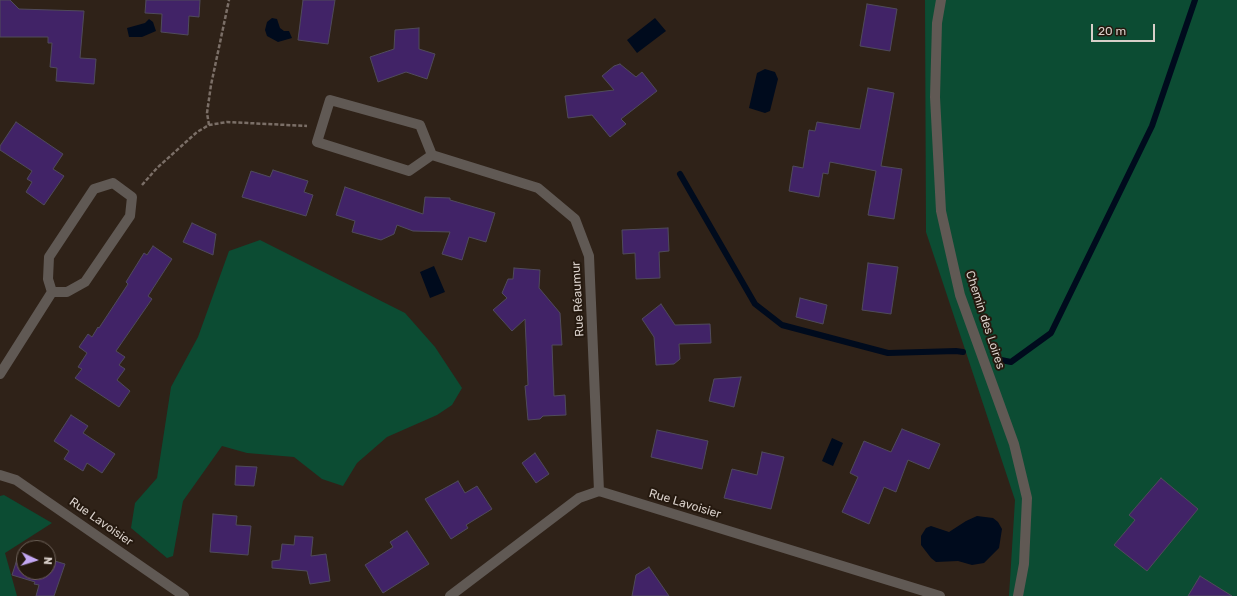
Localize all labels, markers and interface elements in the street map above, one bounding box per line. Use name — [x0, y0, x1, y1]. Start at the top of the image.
scale bar — [1093, 16, 1157, 42]
text: 20 m — [1098, 24, 1126, 38]
street label: Rue Réaumur — [569, 261, 587, 337]
street label: Chemin des Loires — [962, 269, 1008, 371]
street label: Rue Lavoisier — [647, 486, 723, 522]
street label: Rue Lavoisier — [66, 495, 136, 549]
north arrow — [16, 540, 56, 580]
text: N — [41, 556, 54, 565]

